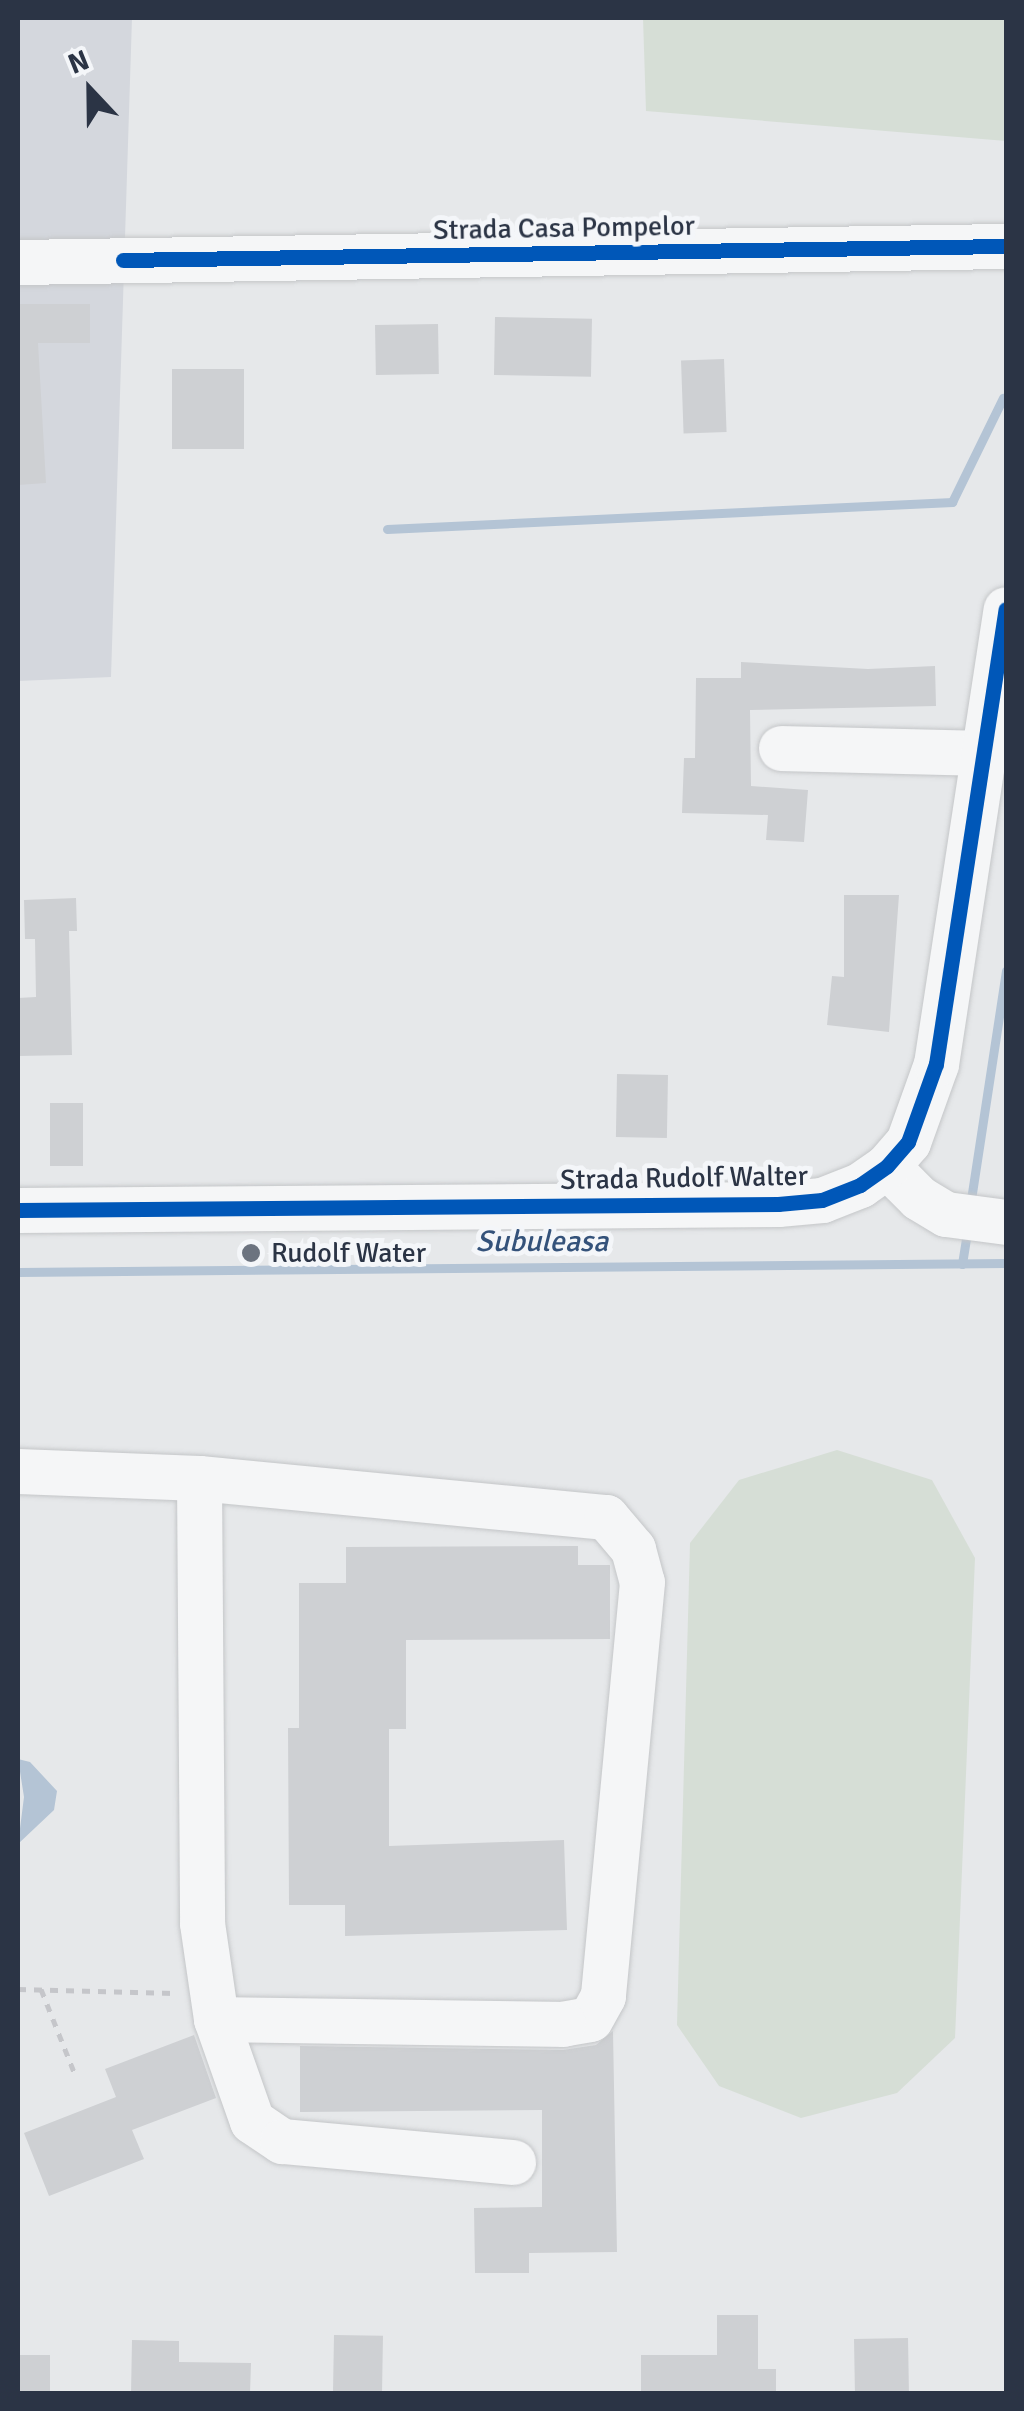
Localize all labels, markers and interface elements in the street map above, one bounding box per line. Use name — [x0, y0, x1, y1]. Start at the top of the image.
north arrow — [40, 40, 140, 140]
text: N — [63, 43, 94, 82]
street label: Strada Casa Pompelor — [433, 209, 695, 247]
street label: Strada Rudolf Walter — [560, 1159, 808, 1197]
water label: Subuleasa — [476, 1224, 608, 1260]
place label: Rudolf Water — [271, 1236, 426, 1270]
marker: Rudolf Water — [240, 1242, 262, 1264]

